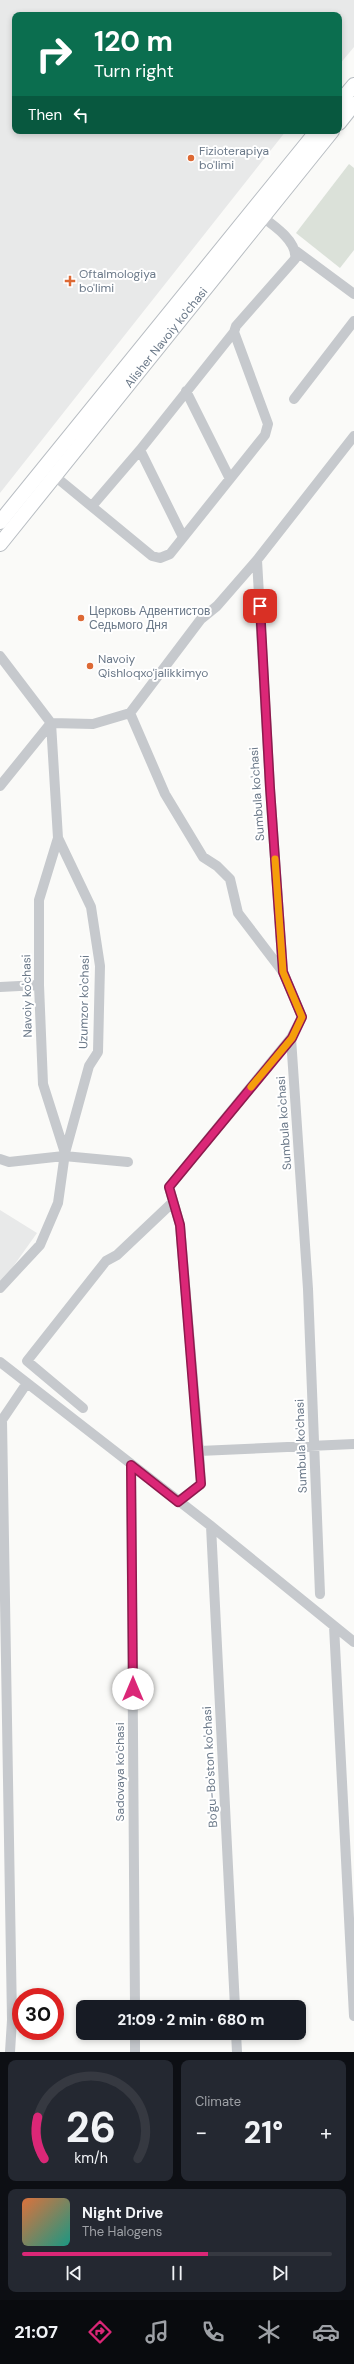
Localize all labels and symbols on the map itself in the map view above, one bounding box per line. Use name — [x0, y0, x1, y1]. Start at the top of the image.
place label: Fizioterapiya bo'limi — [199, 143, 269, 173]
marker: Fizioterapiya bo'limi — [186, 153, 196, 163]
place label: Oftalmologiya bo'limi — [79, 266, 156, 296]
marker: Oftalmologiya bo'limi — [64, 275, 76, 287]
street label: Alisher Navoiy ko'chasi — [121, 284, 211, 391]
pin — [243, 589, 277, 623]
place label: Церковь Адвентистов Седьмого Дня — [89, 603, 210, 633]
marker: Церковь Адвентистов Седьмого Дня — [76, 613, 86, 623]
place label: Navoiy Qishloqxo'jalikkimyo — [98, 651, 208, 681]
marker: Navoiy Qishloqxo'jalikkimyo — [85, 661, 95, 671]
street label: Sumbula ko'chasi — [246, 746, 268, 842]
street label: Navoiy ko'chasi — [18, 954, 36, 1038]
street label: Uzumzor ko'chasi — [75, 955, 93, 1049]
street label: Sumbula ko'chasi — [273, 1075, 295, 1171]
street label: Sumbula ko'chasi — [291, 1399, 311, 1493]
position arrow — [112, 1668, 154, 1710]
street label: Bo'gu-Bo'ston ko'chasi — [199, 1706, 221, 1828]
street label: Sadovaya ko'chasi — [112, 1722, 128, 1822]
speed limit sign: 30 — [12, 1988, 64, 2040]

